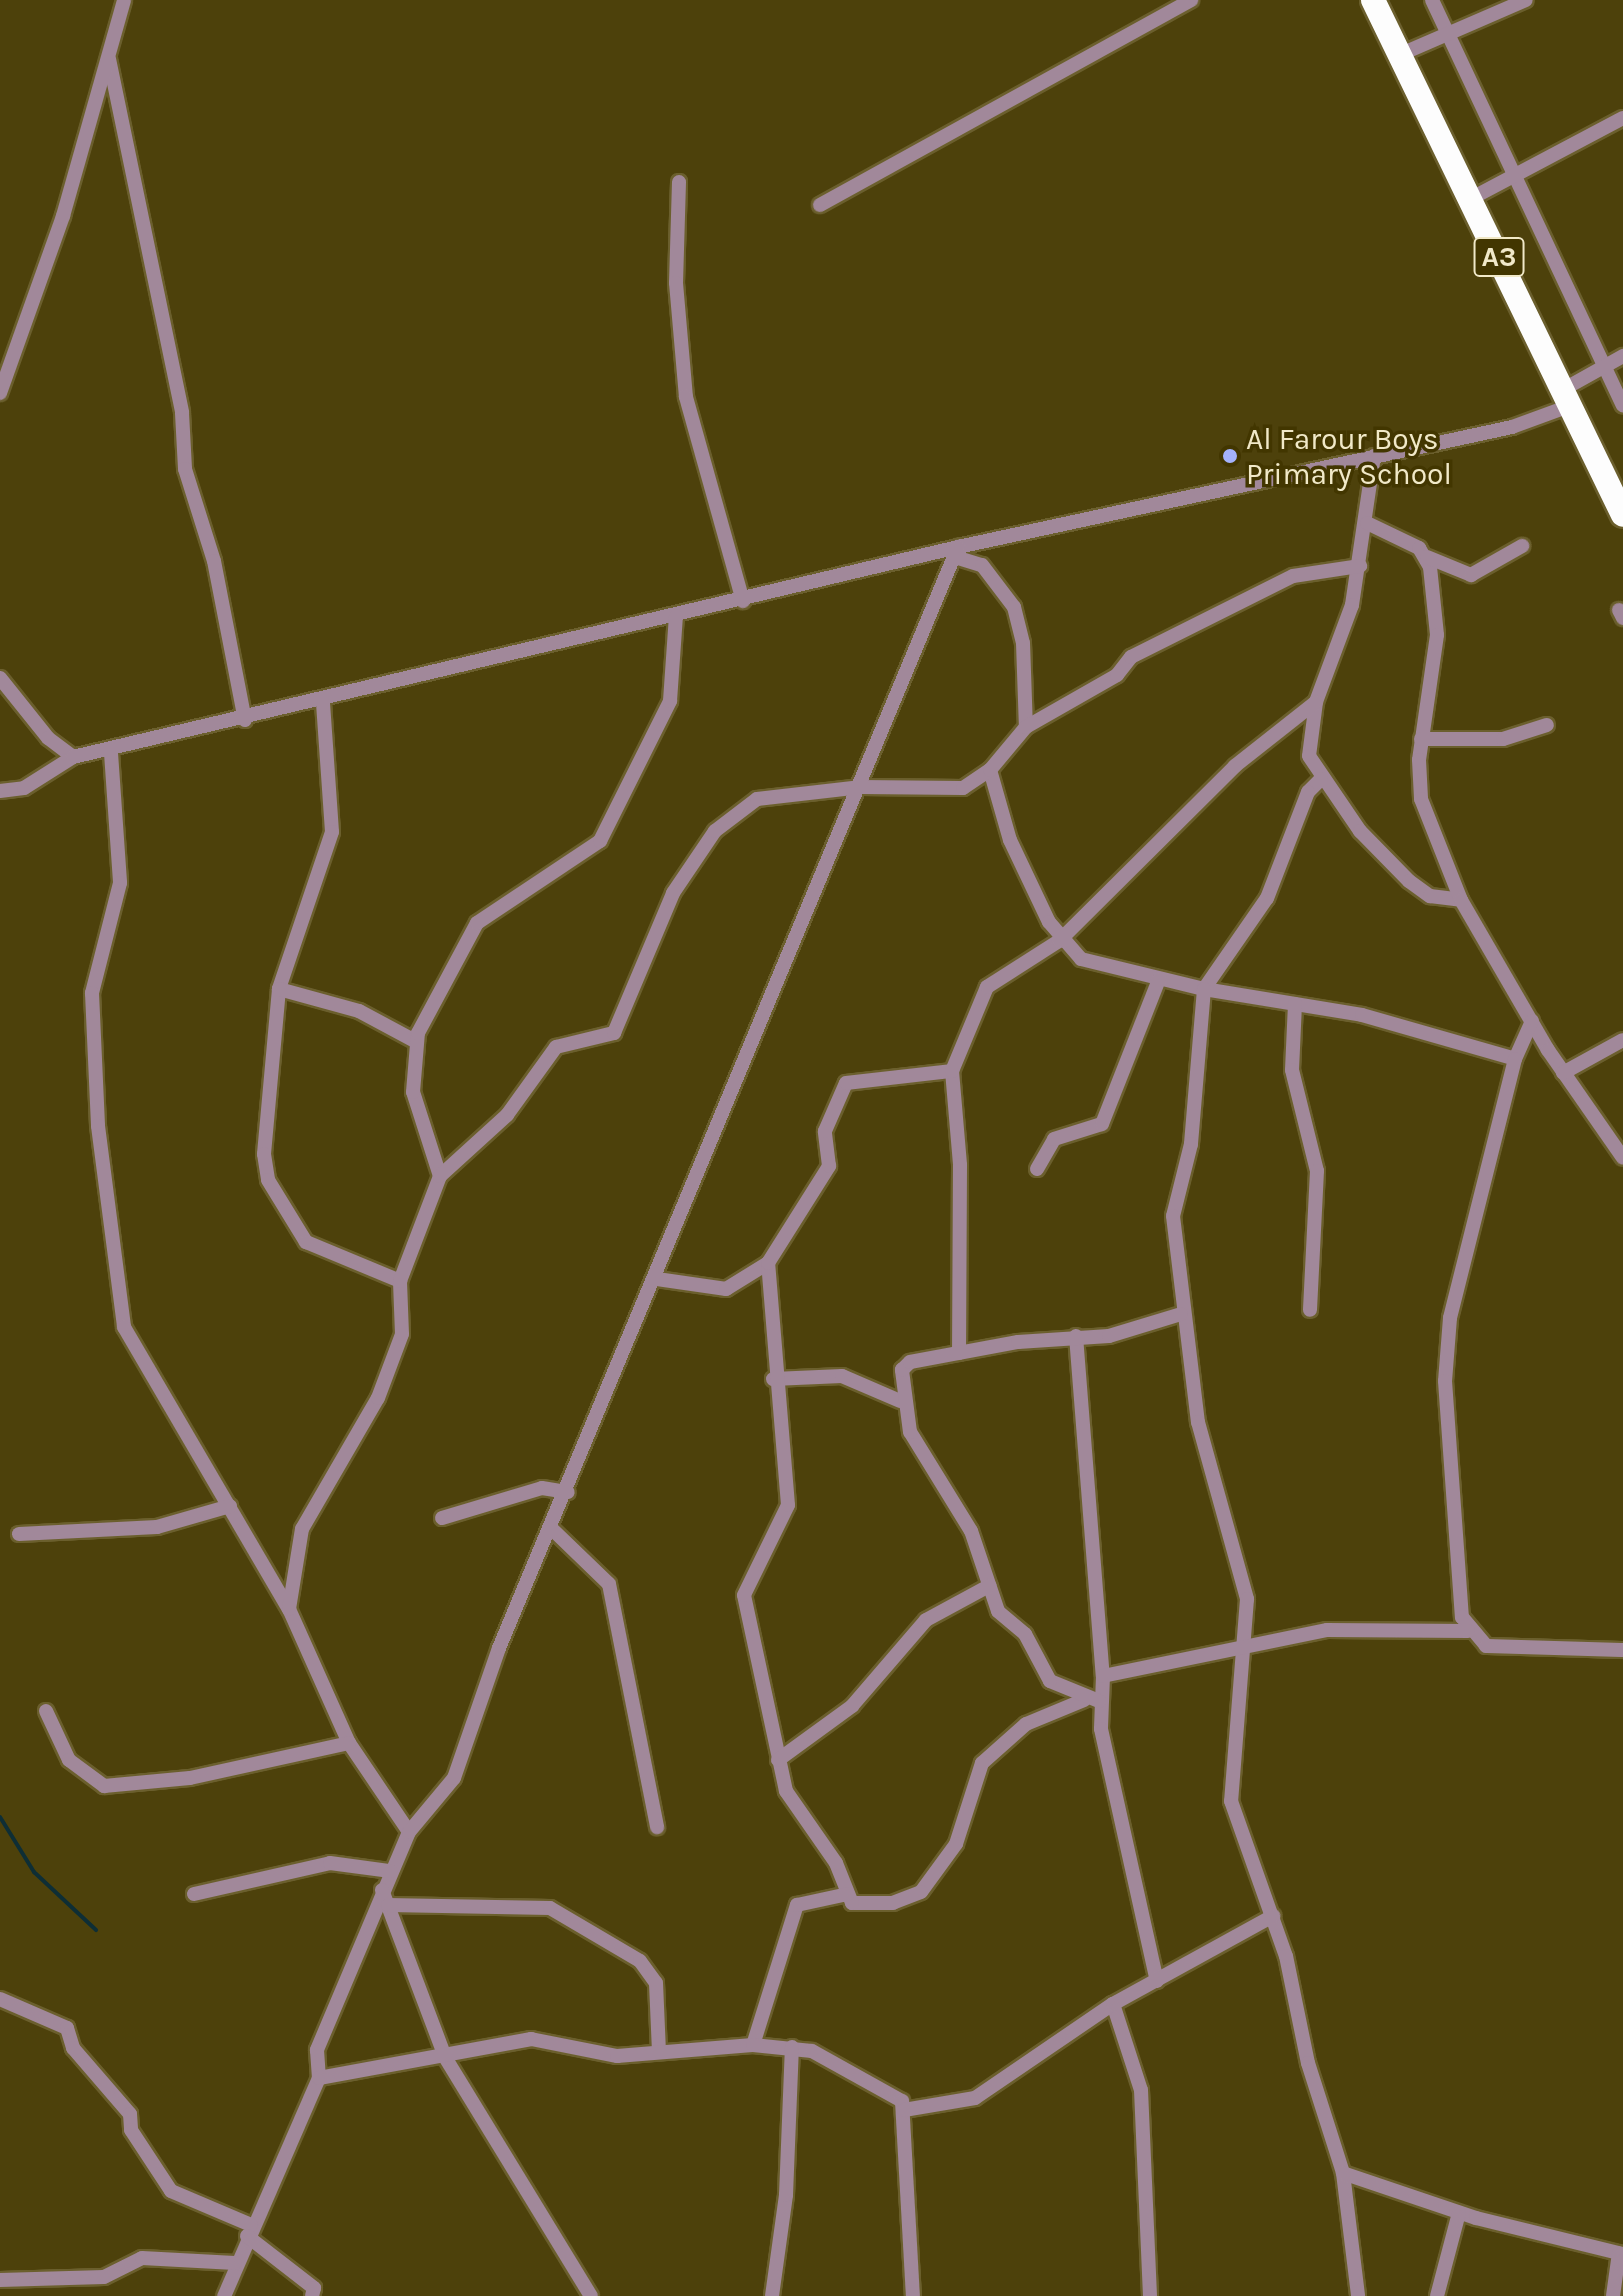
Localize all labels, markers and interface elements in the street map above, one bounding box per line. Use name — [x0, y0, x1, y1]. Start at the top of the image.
road number: A3 — [1473, 233, 1525, 281]
place label: Al Farour Boys Primary School — [1246, 421, 1452, 492]
marker: Al Farour Boys Primary School — [1221, 447, 1239, 465]

